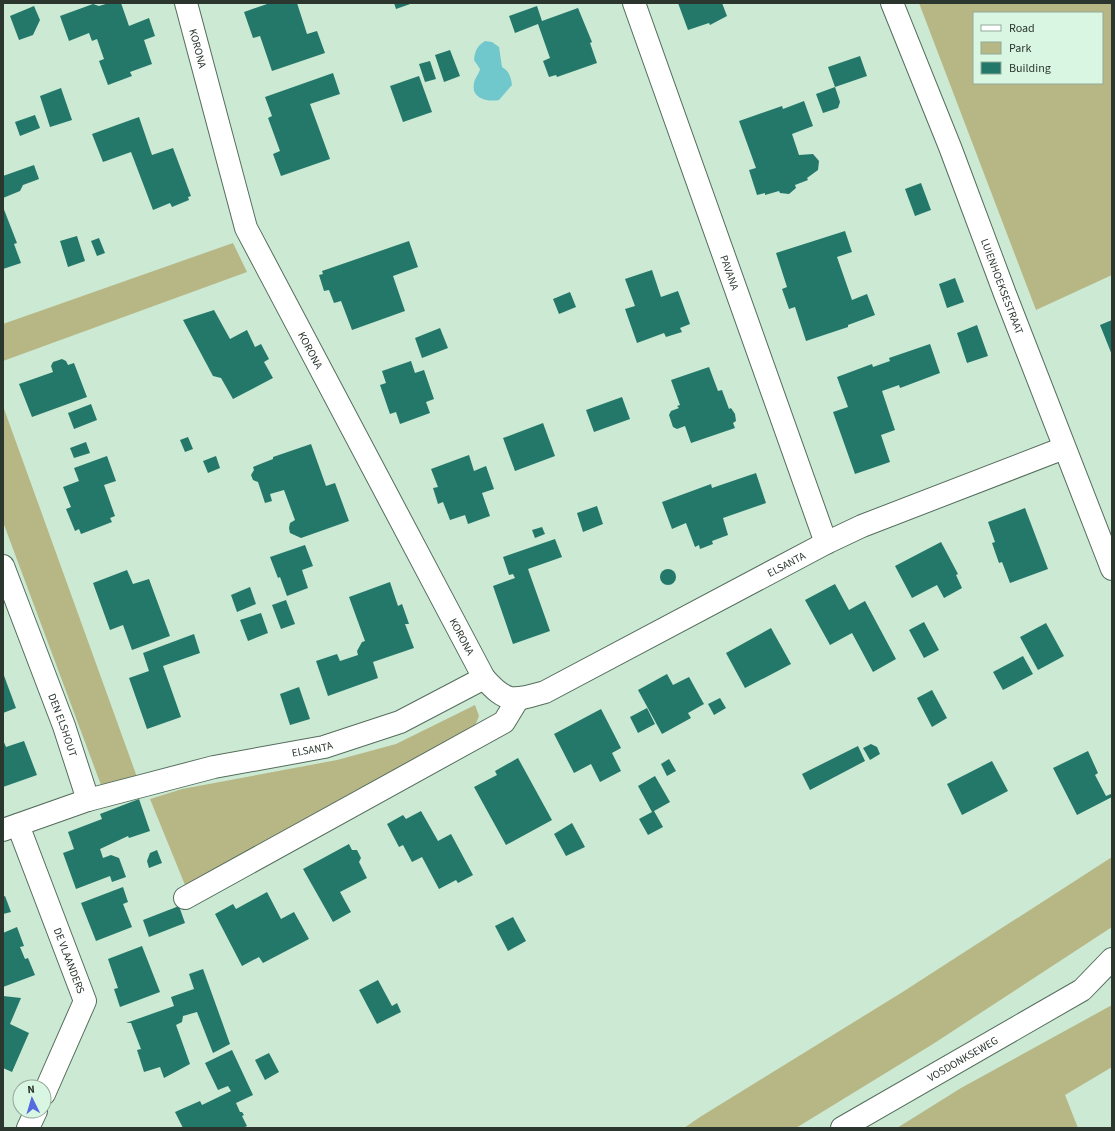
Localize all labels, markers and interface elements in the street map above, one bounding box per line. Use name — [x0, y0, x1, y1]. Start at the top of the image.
legend — [973, 12, 1103, 84]
text: Road — [1009, 20, 1035, 37]
street label: KORONA — [186, 27, 211, 70]
text: Park — [1009, 40, 1031, 57]
text: Building — [1009, 60, 1051, 77]
street label: LUIENHOEKSESTRAAT — [977, 236, 1027, 336]
street label: PAVANA — [717, 253, 743, 292]
street label: KORONA — [295, 329, 327, 371]
street label: ELSANTA — [764, 548, 808, 580]
street label: KORONA — [446, 615, 478, 658]
street label: DEN ELSHOUT — [45, 691, 81, 759]
street label: ELSANTA — [290, 737, 335, 760]
street label: DE VLAANDERS — [50, 925, 89, 996]
street label: VOSDONKSEWEG — [924, 1032, 1001, 1085]
north arrow — [12, 1079, 52, 1119]
text: N — [27, 1082, 35, 1097]

